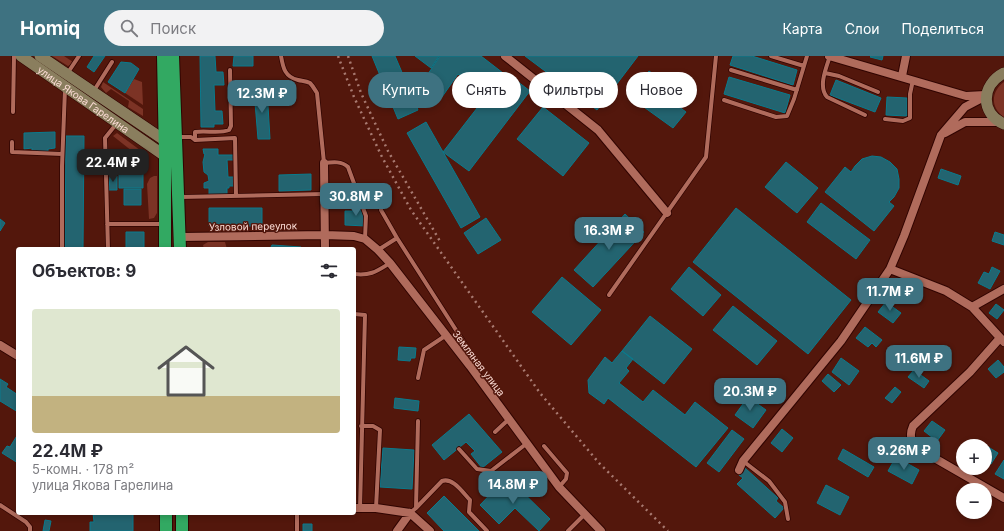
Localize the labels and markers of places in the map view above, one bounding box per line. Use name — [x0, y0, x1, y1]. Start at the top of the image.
pin: 12.3M ₽ — [225, 80, 299, 114]
pin: 22.4M ₽ — [76, 149, 150, 183]
pin: 30.8M ₽ — [319, 183, 393, 217]
pin: 16.3M ₽ — [572, 217, 646, 251]
pin: 11.7M ₽ — [853, 278, 927, 312]
pin: 11.6M ₽ — [882, 345, 956, 379]
pin: 20.3M ₽ — [713, 378, 787, 412]
pin: 9.26M ₽ — [867, 437, 941, 471]
pin: 14.8M ₽ — [476, 471, 550, 505]

